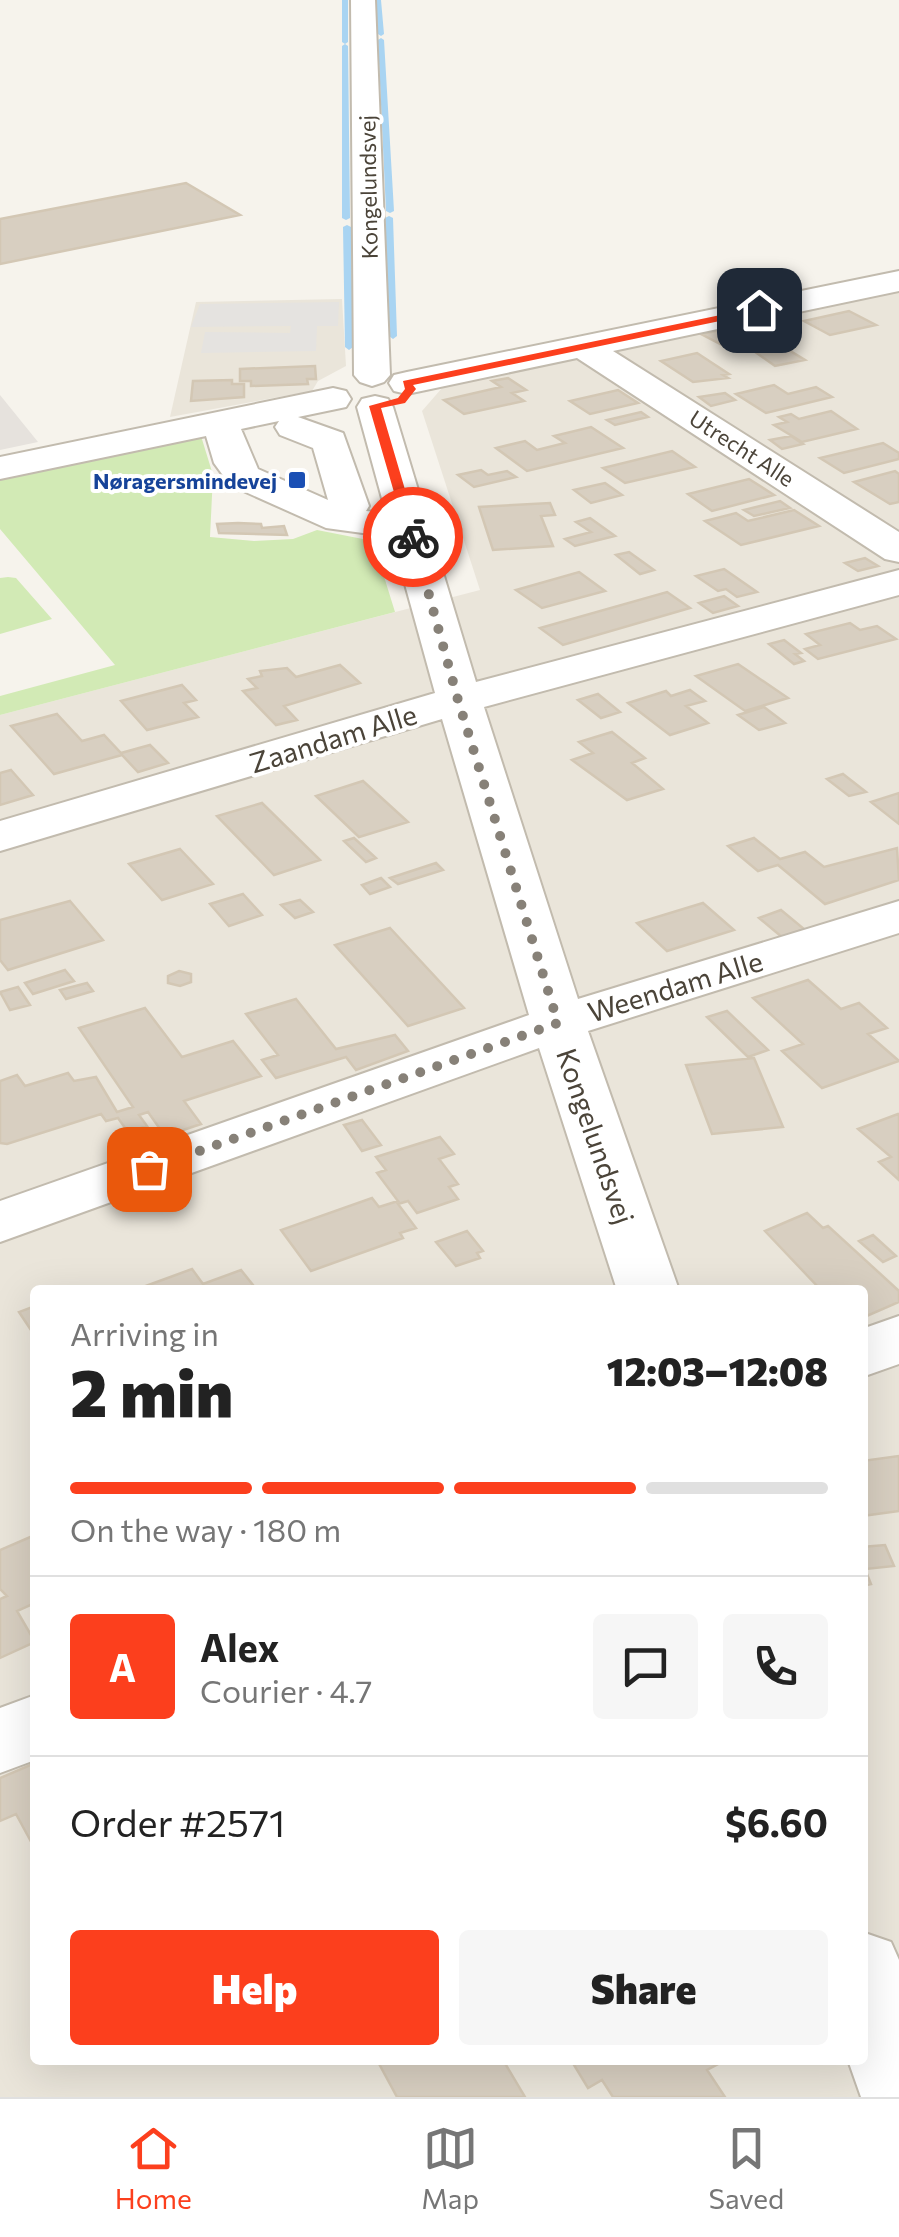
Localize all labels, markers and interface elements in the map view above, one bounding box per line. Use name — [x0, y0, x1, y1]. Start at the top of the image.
street label: Kongelundsvej — [353, 115, 383, 259]
pin — [717, 268, 802, 353]
icon: home — [732, 283, 787, 338]
street label: Utrecht Alle — [684, 404, 800, 492]
place label: Nøragersmindevej — [93, 467, 277, 494]
marker: Nøragersmindevej — [286, 469, 308, 491]
courier — [363, 487, 463, 587]
icon: bike — [386, 510, 441, 565]
street label: Zaandam Alle — [245, 696, 421, 780]
street label: Weendam Alle — [583, 943, 767, 1029]
street label: Kongelundsvej — [550, 1044, 642, 1228]
pin — [107, 1127, 192, 1212]
icon: bag — [122, 1142, 177, 1197]
text: Arriving in — [70, 1313, 219, 1353]
text: 12:03–12:08 — [607, 1347, 828, 1394]
text: 2 min — [70, 1351, 233, 1430]
text: On the way · 180 m — [70, 1509, 341, 1549]
button: chat — [593, 1614, 698, 1719]
button: phone — [723, 1614, 828, 1719]
text: Alex — [200, 1623, 279, 1670]
text: A — [109, 1643, 136, 1690]
text: Courier · 4.7 — [200, 1670, 373, 1710]
text: Order #2571 — [70, 1798, 285, 1845]
text: $6.60 — [725, 1798, 828, 1845]
button: Help — [70, 1930, 439, 2045]
button: Share — [459, 1930, 828, 2045]
tab: Home — [115, 2121, 192, 2215]
tab: Map — [421, 2121, 479, 2215]
tab: Saved — [709, 2121, 784, 2215]

